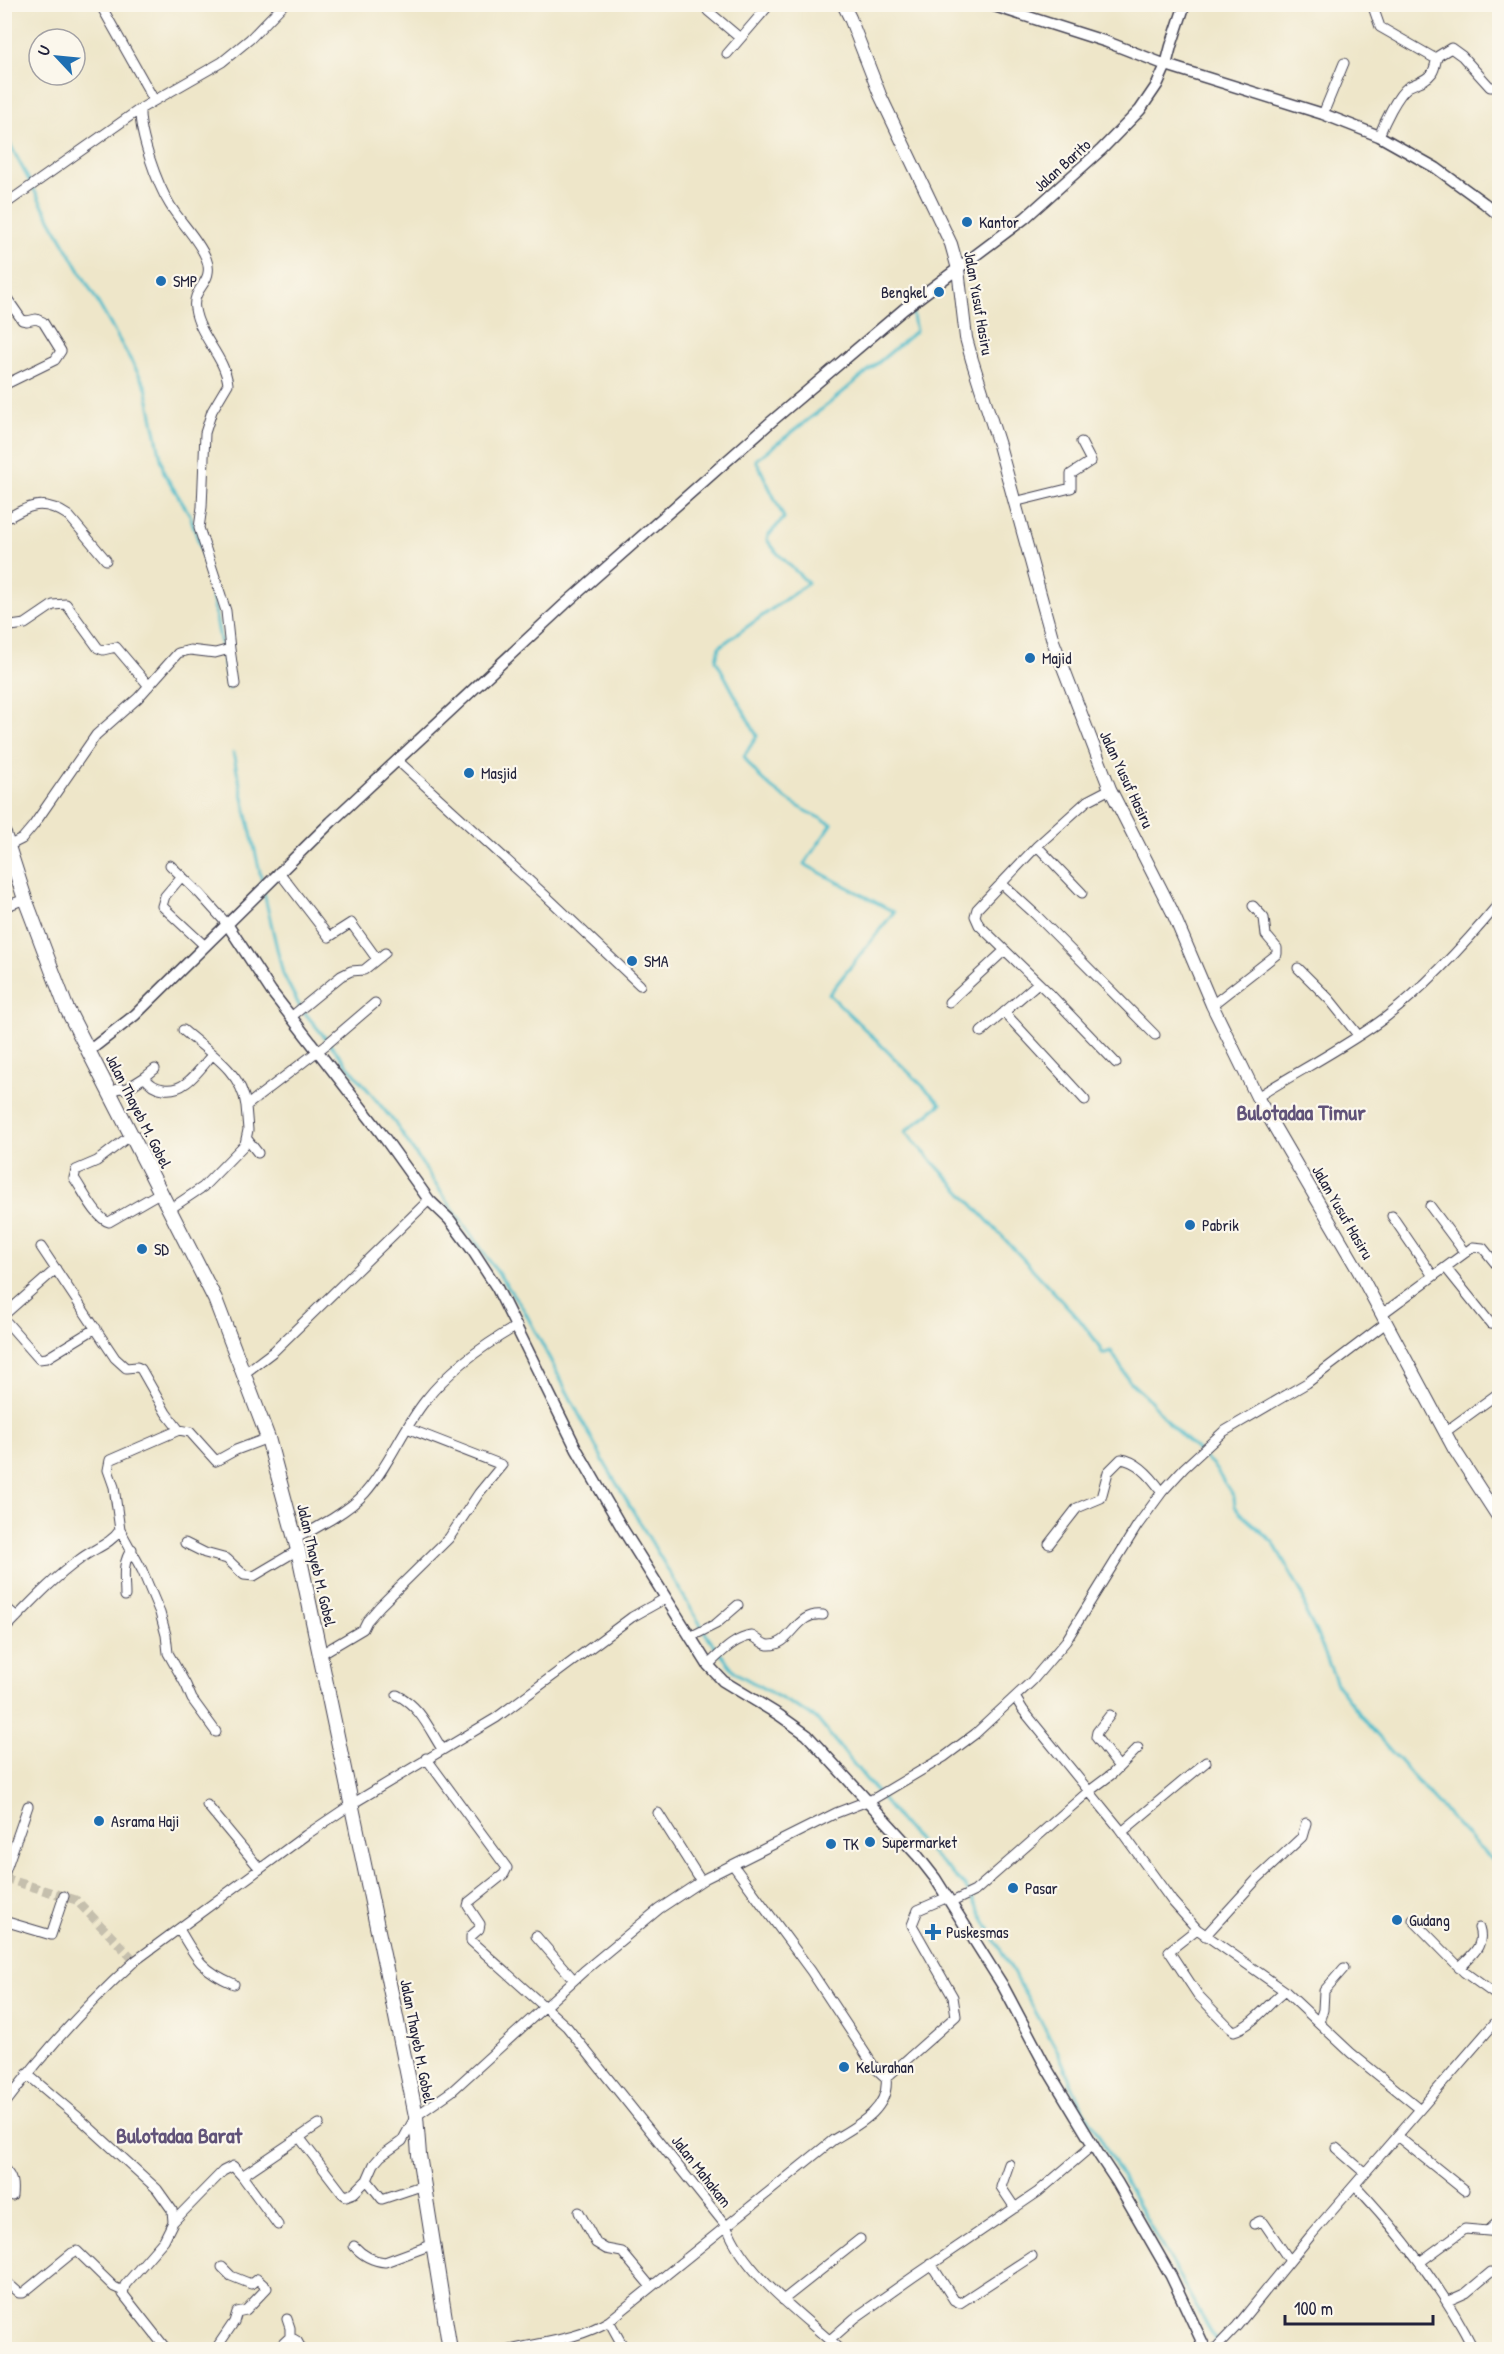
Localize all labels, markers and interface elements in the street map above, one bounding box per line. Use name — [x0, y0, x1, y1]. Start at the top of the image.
north arrow — [27, 27, 87, 87]
text: U — [32, 41, 55, 59]
street label: Jalan Barito — [1029, 133, 1096, 197]
place label: Kantor — [979, 211, 1019, 233]
marker: Kantor — [960, 215, 974, 229]
street label: Jalan Yusuf Hasiru — [959, 249, 999, 357]
place label: SMP — [173, 270, 198, 292]
marker: SMP — [154, 274, 168, 288]
place label: Bengkel — [881, 281, 928, 303]
marker: Bengkel — [932, 285, 946, 299]
place label: Majid — [1042, 647, 1071, 669]
marker: Majid — [1023, 651, 1037, 665]
street label: Jalan Yusuf Hasiru — [1095, 727, 1159, 832]
place label: Masjid — [481, 762, 517, 784]
marker: Masjid — [462, 766, 476, 780]
place label: SMA — [644, 950, 669, 972]
marker: SMA — [625, 954, 639, 968]
street label: Jalan Thayeb M. Gobel — [101, 1050, 178, 1173]
district label: Bulotadaa Timur — [1236, 1097, 1366, 1127]
street label: Jalan Yusuf Hasiru — [1307, 1161, 1379, 1264]
place label: Pabrik — [1202, 1214, 1239, 1236]
marker: Pabrik — [1183, 1218, 1197, 1232]
place label: SD — [154, 1238, 169, 1260]
marker: SD — [135, 1242, 149, 1256]
street label: Jalan Thayeb M. Gobel — [292, 1501, 342, 1629]
place label: Asrama Haji — [111, 1810, 179, 1832]
marker: Asrama Haji — [92, 1814, 106, 1828]
place label: Supermarket — [882, 1831, 957, 1853]
place label: TK — [843, 1833, 859, 1855]
marker: Supermarket — [863, 1835, 877, 1849]
marker: TK — [824, 1837, 838, 1851]
place label: Pasar — [1025, 1877, 1058, 1899]
marker: Pasar — [1006, 1881, 1020, 1895]
place label: Gudang — [1409, 1909, 1450, 1931]
marker: Gudang — [1390, 1913, 1404, 1927]
place label: Puskesmas — [946, 1921, 1009, 1943]
marker: Puskesmas — [924, 1923, 942, 1941]
street label: Jalan Thayeb M. Gobel — [395, 1977, 441, 2105]
place label: Kelurahan — [856, 2056, 914, 2078]
marker: Kelurahan — [837, 2060, 851, 2074]
district label: Bulotadaa Barat — [116, 2120, 244, 2150]
street label: Jalan Mahakam — [667, 2130, 737, 2212]
scale bar — [1285, 2288, 1434, 2326]
text: 100 m — [1294, 2296, 1333, 2321]

